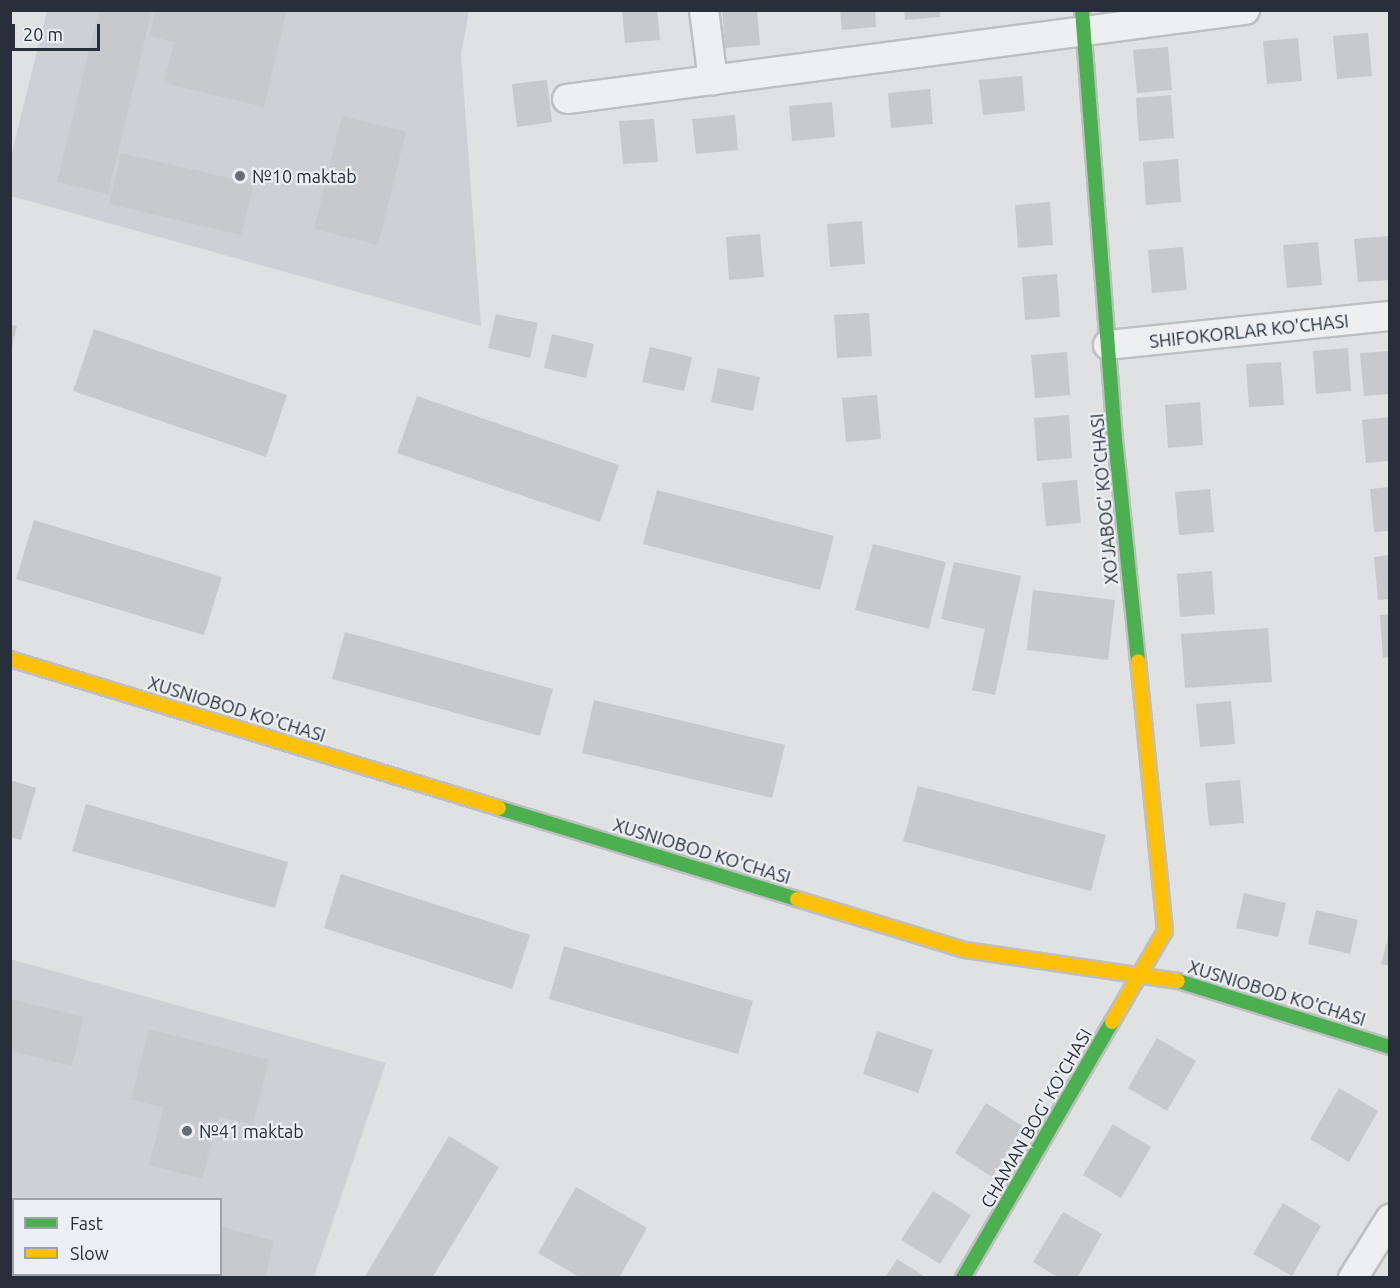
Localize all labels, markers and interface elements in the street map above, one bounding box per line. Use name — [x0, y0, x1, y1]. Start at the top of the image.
scale bar — [15, 12, 104, 50]
text: 20 m — [23, 24, 63, 44]
place label: №10 maktab — [252, 165, 357, 187]
marker: №10 maktab — [233, 169, 247, 183]
street label: SHIFOKORLAR KO'CHASI — [1148, 310, 1350, 352]
street label: XO'JABOG' KO'CHASI — [1086, 413, 1122, 585]
street label: XUSNIOBOD KO'CHASI — [146, 672, 328, 746]
street label: XUSNIOBOD KO'CHASI — [611, 814, 793, 888]
street label: XUSNIOBOD KO'CHASI — [1186, 956, 1368, 1030]
street label: CHAMAN BOG' KO'CHASI — [976, 1025, 1096, 1211]
place label: №41 maktab — [199, 1120, 304, 1142]
marker: №41 maktab — [180, 1124, 194, 1138]
legend — [12, 1198, 222, 1276]
text: Fast — [70, 1213, 103, 1233]
text: Slow — [70, 1243, 109, 1263]

